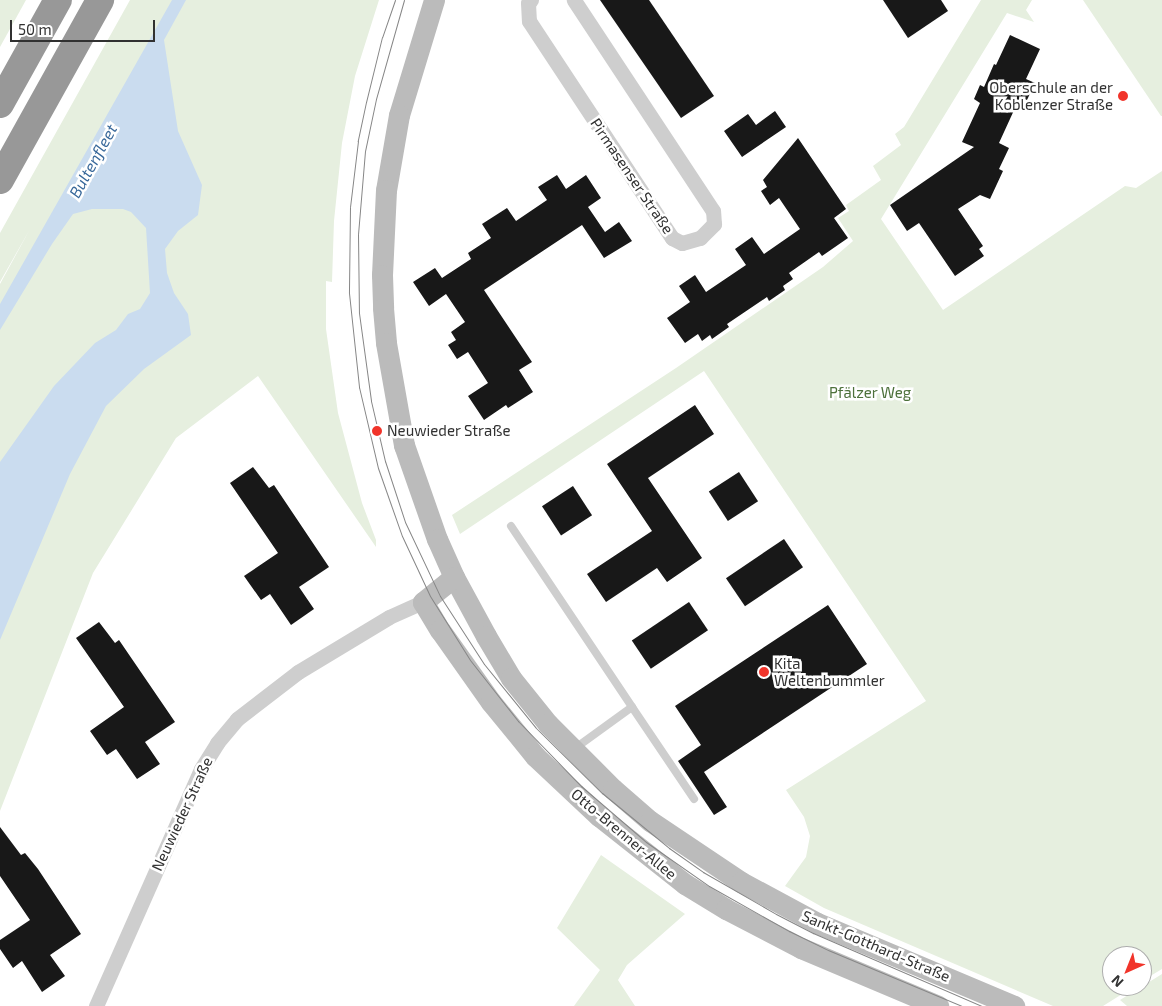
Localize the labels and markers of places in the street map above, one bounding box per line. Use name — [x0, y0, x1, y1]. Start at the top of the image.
place label: Oberschule an der Koblenzer Straße — [989, 78, 1113, 113]
marker: Oberschule an der Koblenzer Straße — [1117, 90, 1129, 102]
place label: Neuwieder Straße — [387, 422, 511, 440]
marker: Neuwieder Straße — [371, 425, 383, 437]
place label: Kita Weltenbummler — [774, 654, 885, 689]
marker: Kita Weltenbummler — [758, 666, 770, 678]

